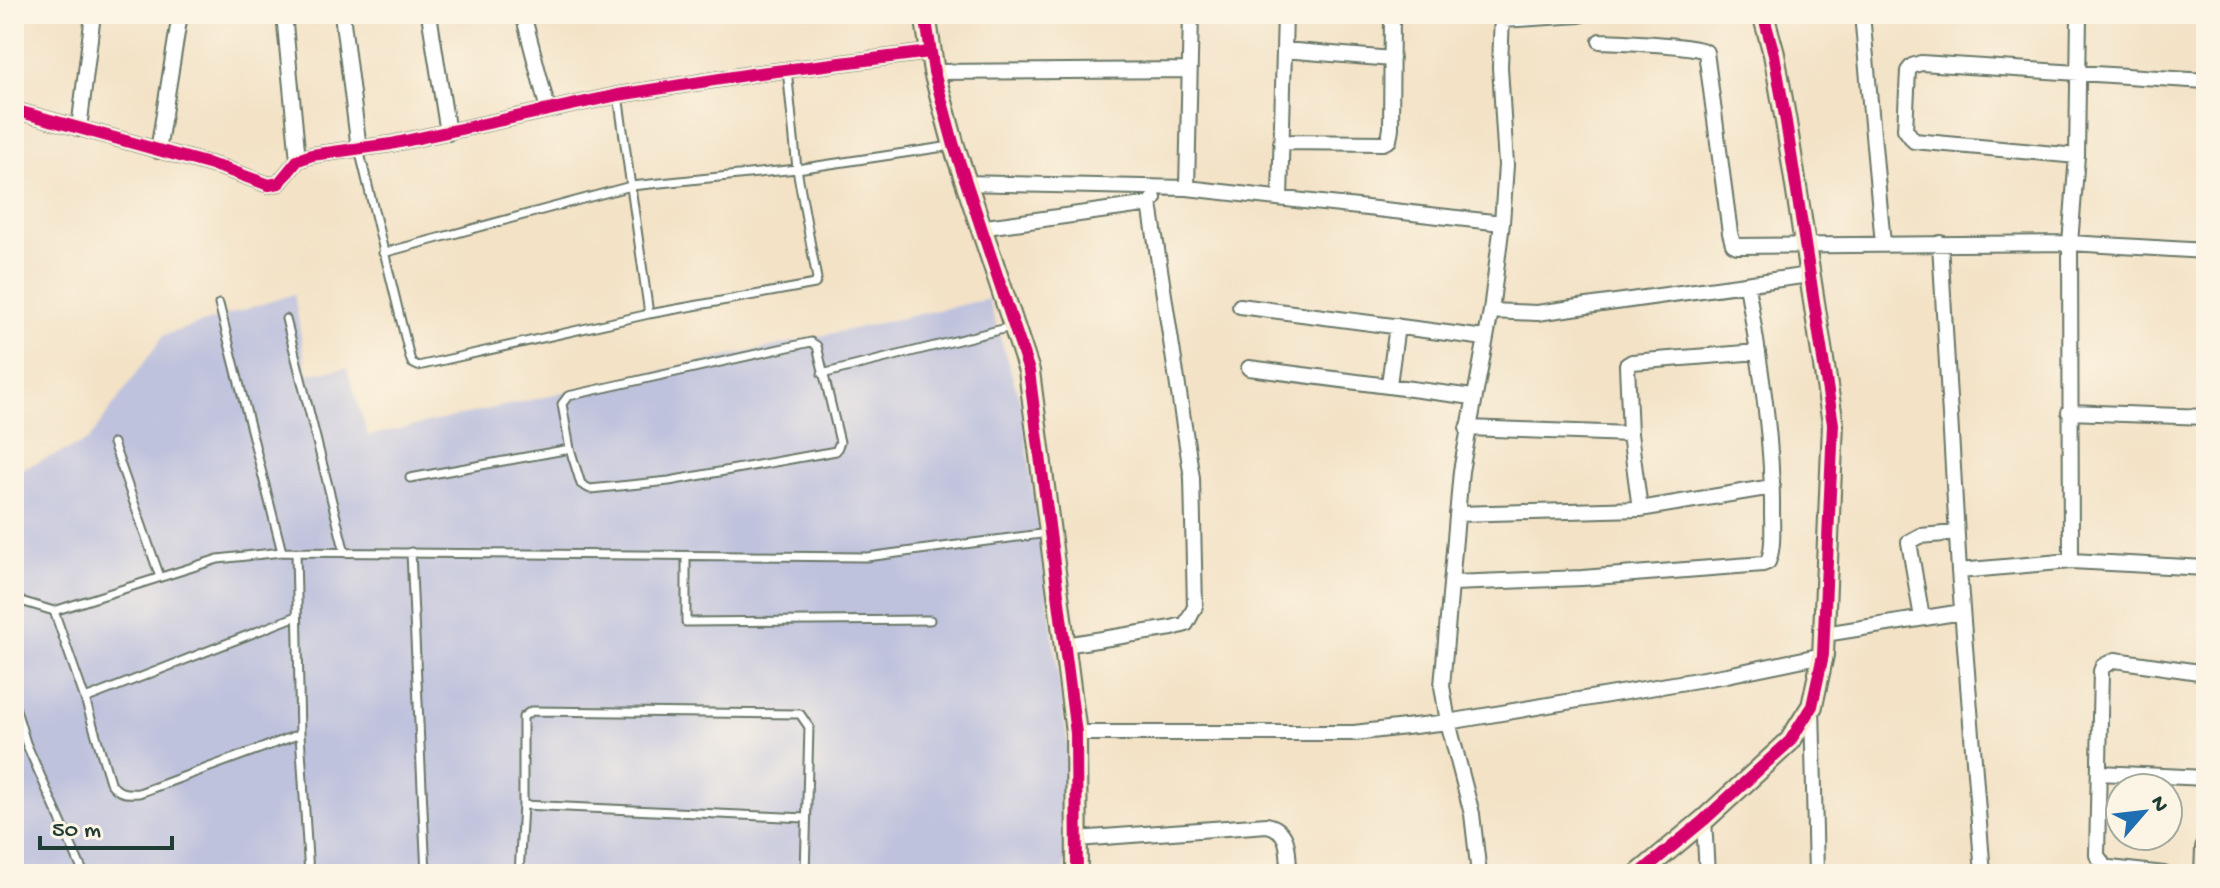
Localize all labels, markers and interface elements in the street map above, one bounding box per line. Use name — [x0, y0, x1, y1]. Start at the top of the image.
north arrow — [2104, 772, 2184, 852]
text: N — [2143, 792, 2173, 817]
scale bar — [40, 800, 172, 850]
text: 50 m — [52, 817, 101, 846]

